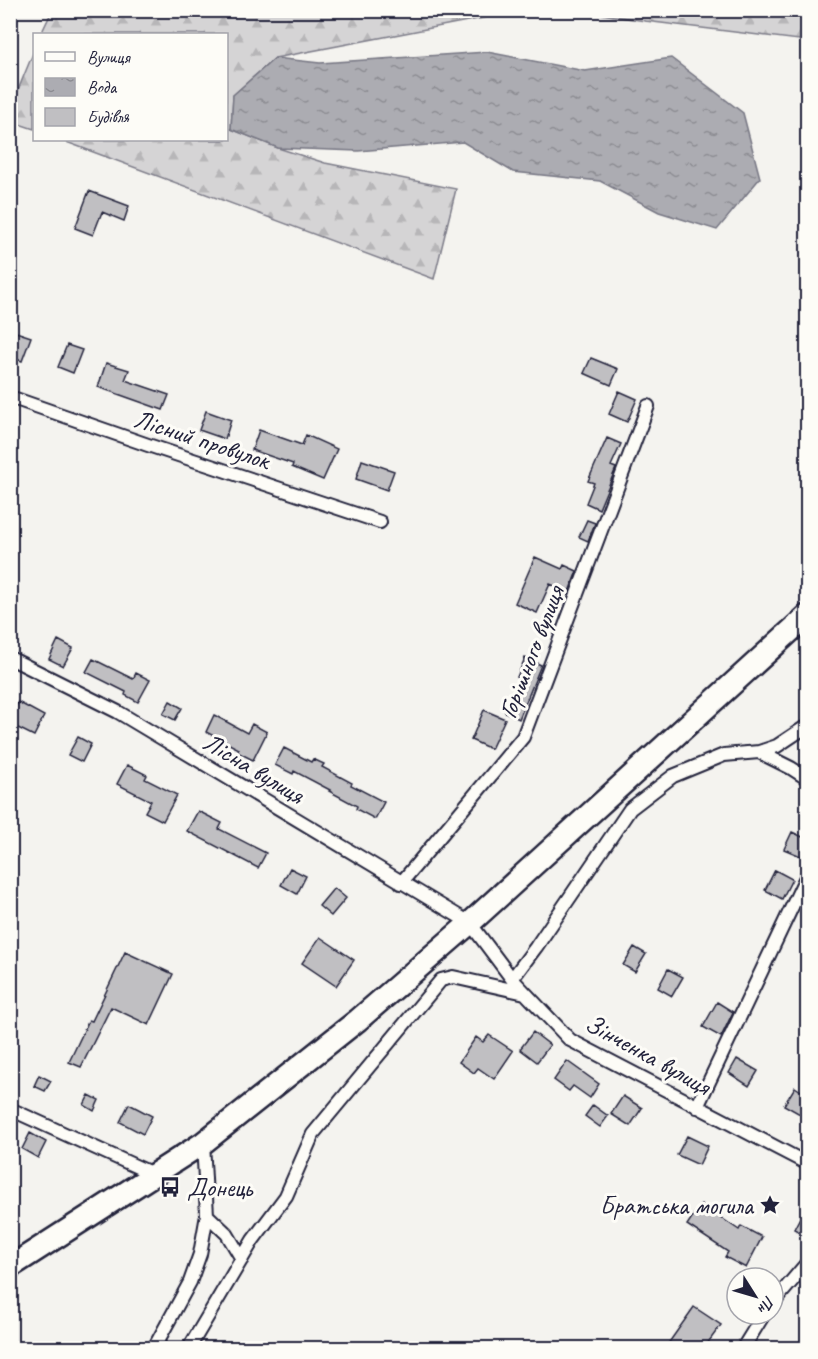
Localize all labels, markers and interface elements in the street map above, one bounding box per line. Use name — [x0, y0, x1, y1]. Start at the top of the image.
legend — [33, 33, 228, 141]
text: Вулиця — [87, 46, 131, 68]
text: Вода — [87, 76, 118, 98]
text: Будівля — [87, 106, 130, 128]
street label: Лісний провулок — [130, 402, 276, 478]
street label: Горішного вулиця — [491, 580, 572, 723]
street label: Лісна вулиця — [197, 725, 312, 812]
street label: Зінченка вулиця — [579, 1007, 718, 1103]
place label: Донець — [187, 1171, 254, 1204]
bus stop icon: Донець — [158, 1175, 182, 1199]
place label: Братська могила — [600, 1189, 755, 1222]
place icon: Братська могила — [758, 1193, 782, 1217]
north arrow — [725, 1266, 785, 1326]
text: Пн — [753, 1292, 779, 1318]

